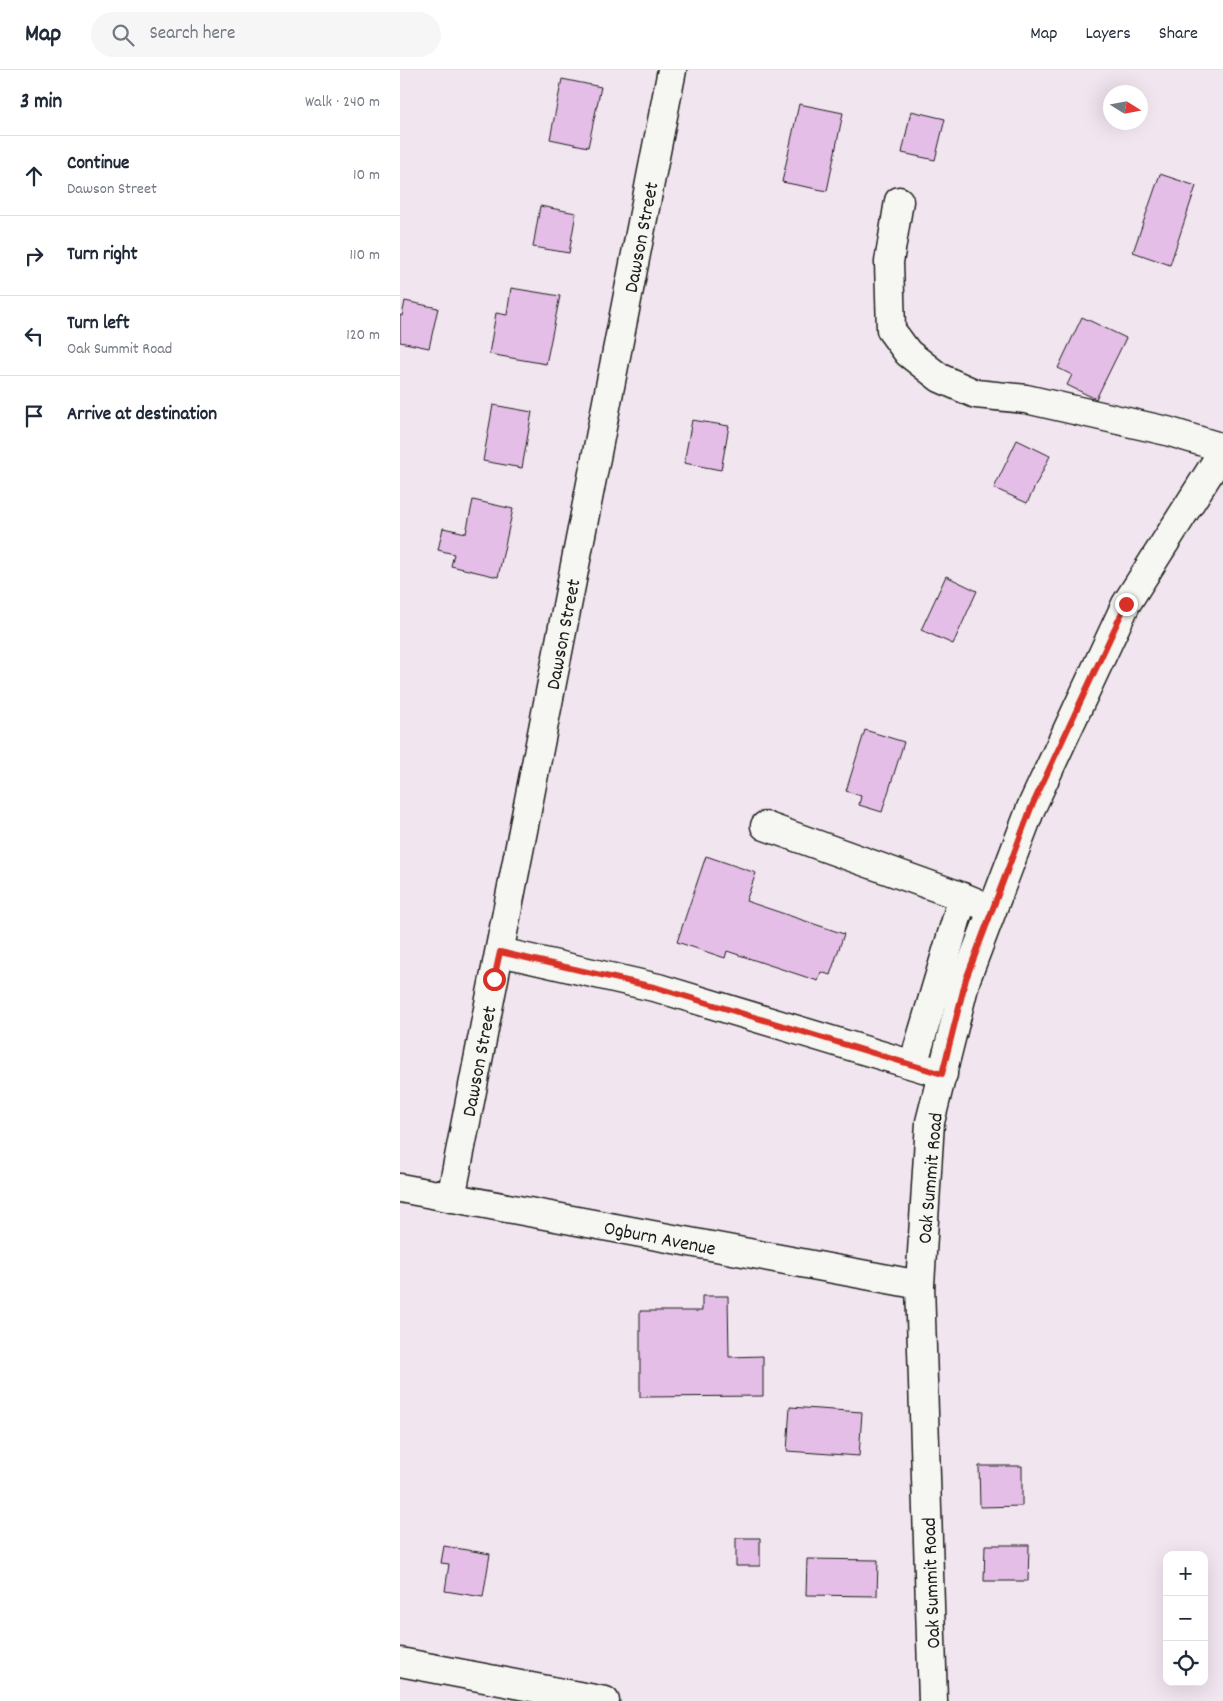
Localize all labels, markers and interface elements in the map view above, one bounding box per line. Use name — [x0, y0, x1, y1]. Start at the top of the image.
search box — [91, 12, 441, 57]
text: Map — [25, 18, 61, 52]
icon: search — [109, 21, 137, 49]
text: Search here — [149, 21, 235, 48]
text: Map — [1030, 22, 1057, 47]
text: Layers — [1085, 22, 1131, 47]
text: Share — [1159, 22, 1198, 47]
north arrow — [1103, 85, 1148, 130]
text: 3 min — [20, 88, 62, 118]
text: Walk · 240 m — [305, 91, 380, 114]
text: Continue — [67, 151, 129, 178]
icon: ahead — [20, 162, 48, 190]
text: 10 m — [353, 164, 380, 187]
text: Dawson Street — [67, 178, 157, 201]
street label: Dawson Street — [618, 180, 667, 295]
icon: right — [20, 242, 48, 270]
text: Turn right — [67, 242, 138, 269]
text: 110 m — [350, 244, 380, 267]
text: Turn left — [67, 311, 130, 338]
icon: left — [20, 322, 48, 350]
text: 120 m — [346, 324, 380, 347]
text: Oak Summit Road — [67, 338, 172, 361]
icon: arrive — [20, 402, 48, 430]
text: Arrive at destination — [67, 402, 217, 429]
street label: Dawson Street — [540, 577, 589, 692]
route end — [1115, 593, 1138, 616]
route start — [483, 968, 506, 991]
street label: Dawson Street — [456, 1004, 505, 1119]
street label: Oak Summit Road — [912, 1111, 952, 1245]
street label: Ogburn Avenue — [601, 1215, 718, 1265]
street label: Oak Summit Road — [917, 1517, 949, 1649]
map controls — [1163, 1551, 1208, 1686]
button: + — [1163, 1551, 1208, 1596]
button: − — [1163, 1596, 1208, 1641]
button: locate — [1163, 1641, 1208, 1686]

